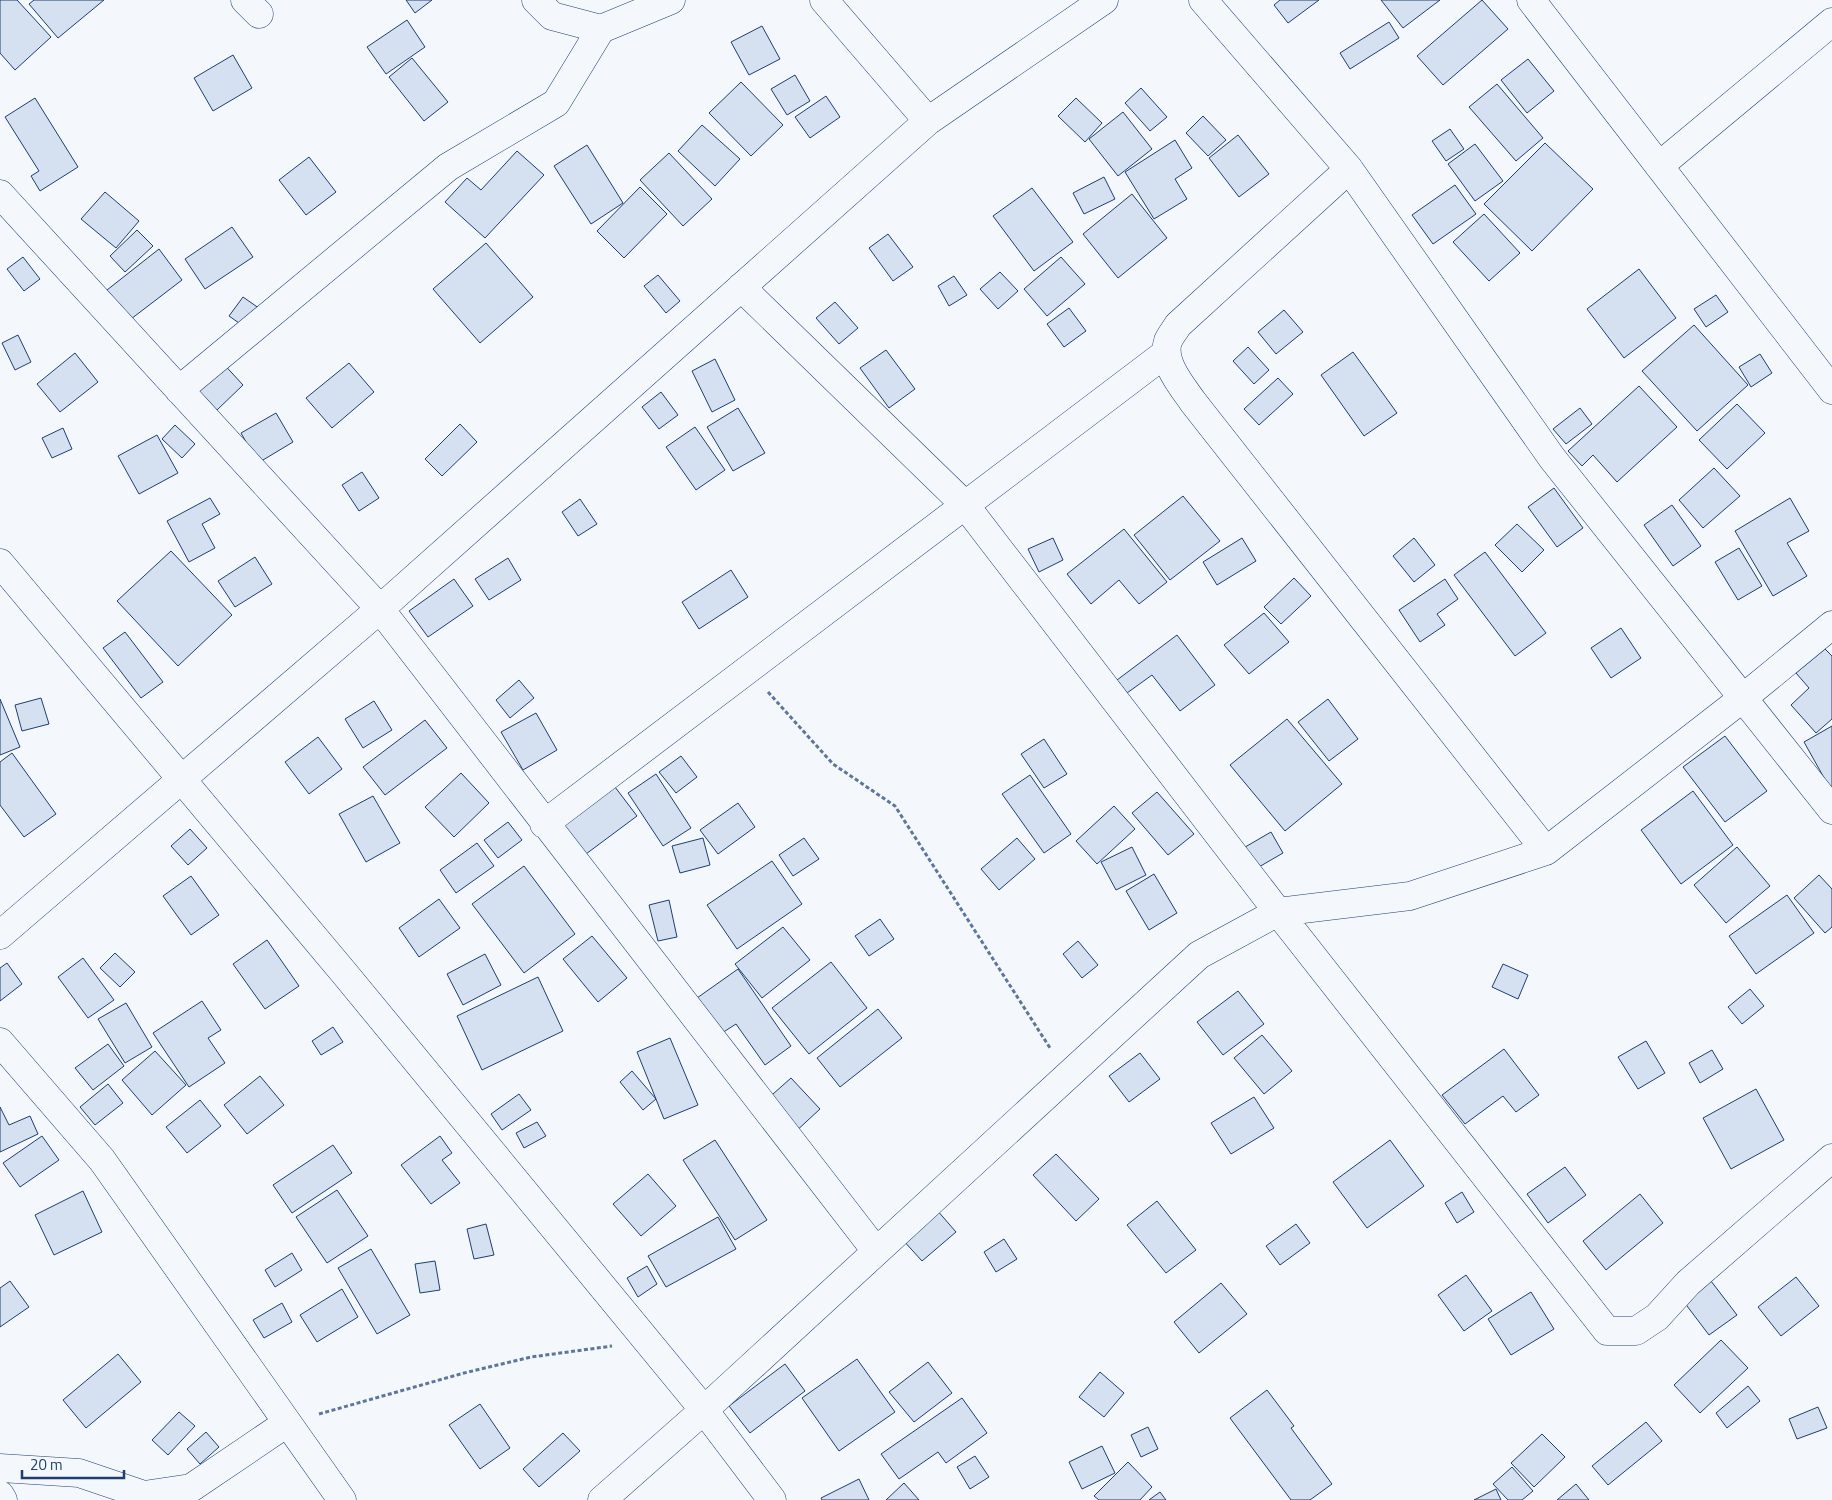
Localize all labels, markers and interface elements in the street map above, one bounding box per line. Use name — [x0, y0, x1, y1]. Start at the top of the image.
scale bar — [22, 1448, 125, 1480]
text: 20 m — [30, 1453, 63, 1476]

